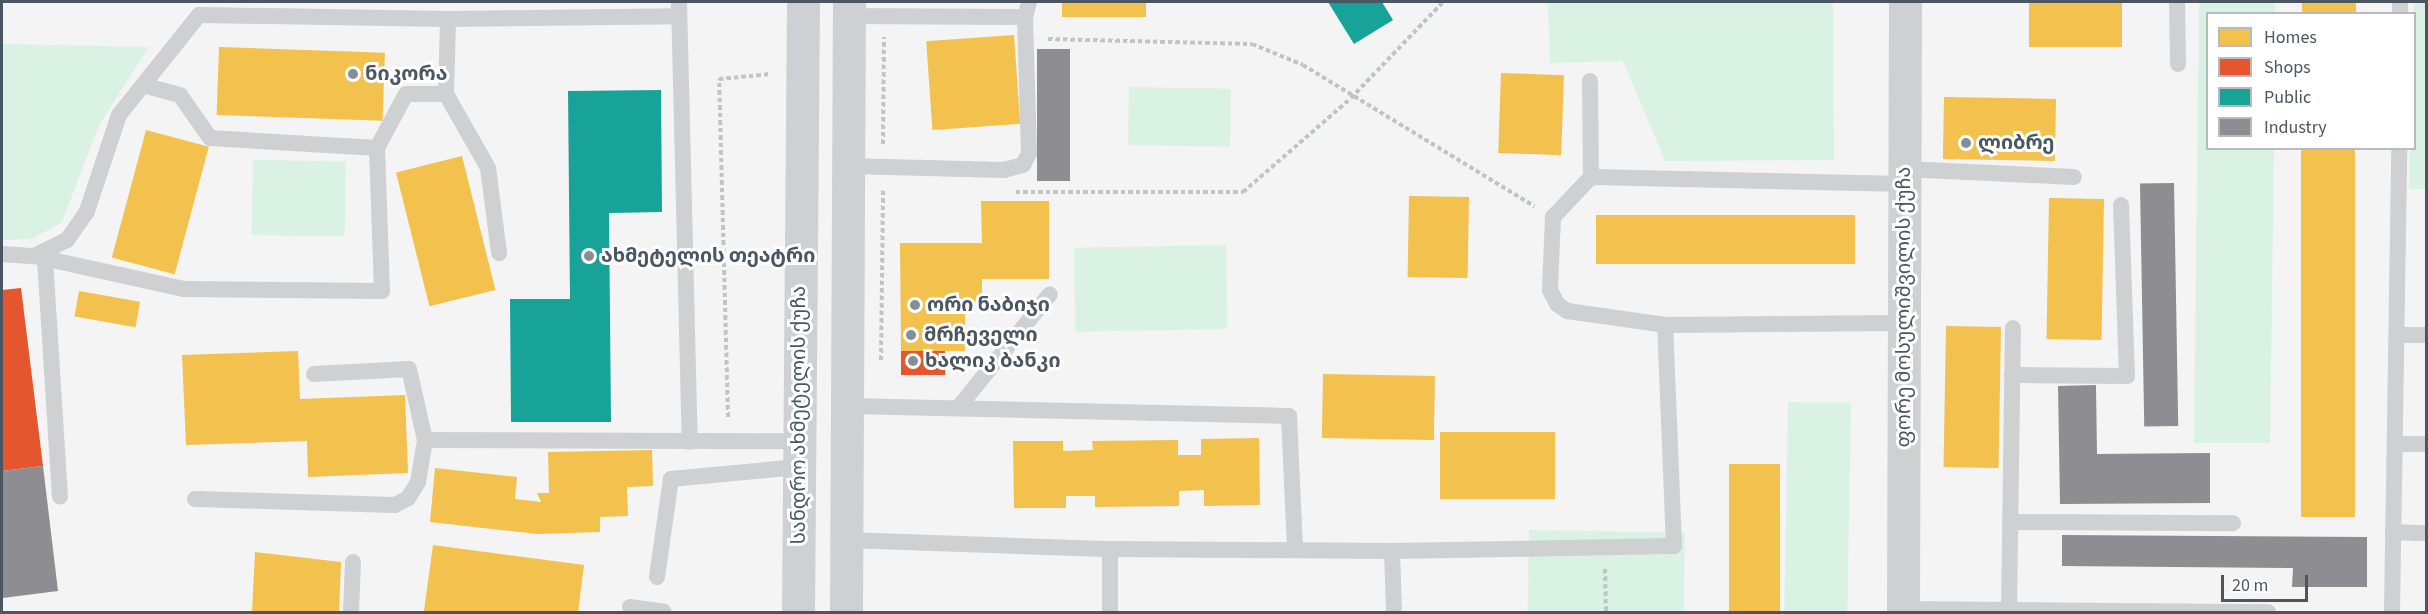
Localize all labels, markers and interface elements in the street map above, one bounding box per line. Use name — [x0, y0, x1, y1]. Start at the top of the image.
legend — [2206, 12, 2416, 150]
text: Homes — [2264, 25, 2317, 50]
text: Shops — [2264, 55, 2311, 80]
place label: ნიკორა — [365, 62, 447, 86]
marker: ნიკორა — [346, 67, 360, 81]
text: Public — [2264, 85, 2311, 110]
text: Industry — [2264, 115, 2327, 140]
place label: ლიბრე — [1978, 131, 2055, 155]
marker: ლიბრე — [1959, 136, 1973, 150]
street label: ფორე მოსულიშვილის ქუჩა — [1892, 167, 1916, 447]
place label: ახმეტელის თეატრი — [601, 244, 815, 268]
marker: ახმეტელის თეატრი — [582, 249, 596, 263]
street label: სანდრო ახმეტელის ქუჩა — [787, 286, 811, 544]
place label: ორი ნაბიჯი — [927, 293, 1050, 317]
marker: ორი ნაბიჯი — [908, 298, 922, 312]
place label: მრჩეველი — [924, 323, 1037, 347]
marker: მრჩეველი — [902, 326, 920, 344]
place label: ხალიკ ბანკი — [925, 349, 1060, 373]
marker: ხალიკ ბანკი — [906, 354, 920, 368]
scale bar — [2224, 563, 2311, 601]
text: 20 m — [2232, 573, 2268, 598]

